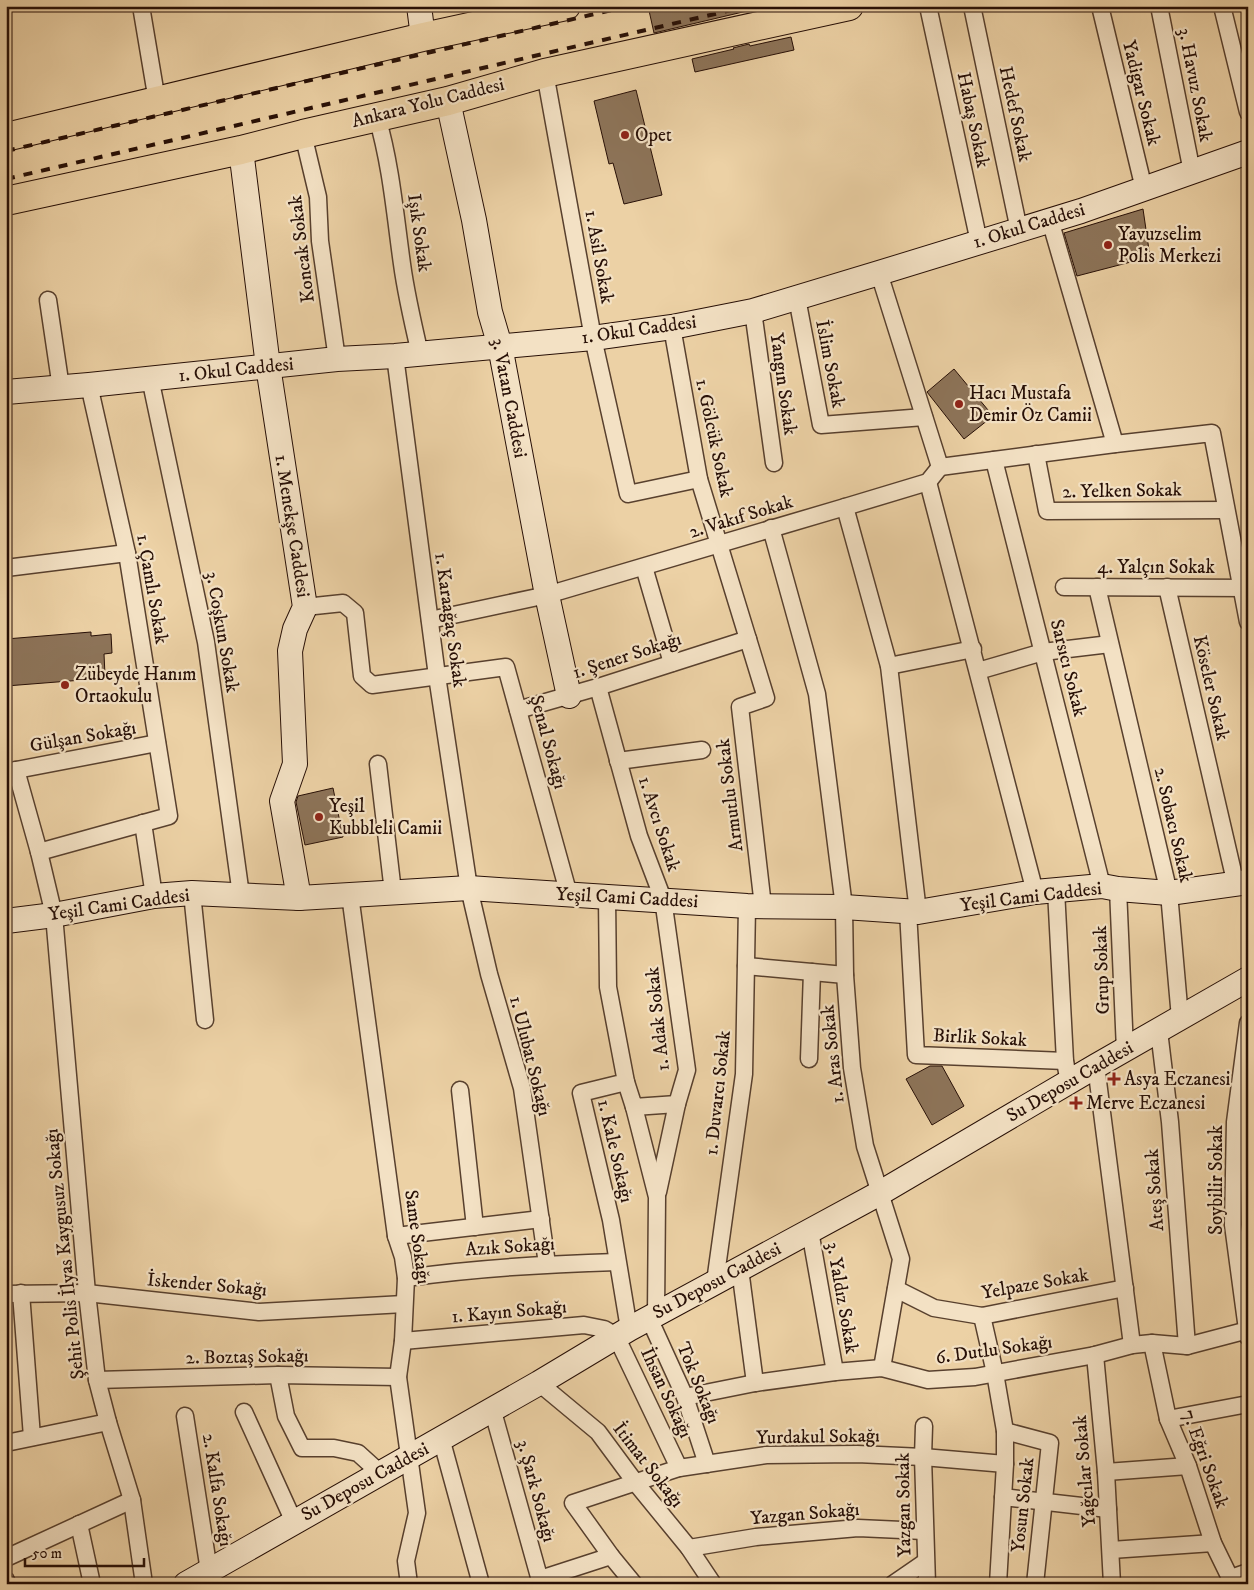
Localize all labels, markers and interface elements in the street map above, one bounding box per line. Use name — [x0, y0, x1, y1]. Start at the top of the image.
street label: 3. Havuz Sokak — [1173, 26, 1217, 144]
street label: Yadigar Sokak — [1117, 38, 1165, 149]
street label: Hedef Sokak — [994, 64, 1036, 164]
street label: Habaş Sokak — [952, 70, 995, 171]
street label: Ankara Yolu Caddesi — [349, 73, 507, 133]
place label: Opet — [635, 124, 672, 147]
marker: Opet — [619, 129, 631, 141]
street label: Işık Sokak — [402, 192, 436, 274]
street label: Koncak Sokak — [284, 193, 320, 304]
street label: 1. Okul Caddesi — [970, 198, 1088, 254]
street label: 1. Asil Sokak — [579, 208, 619, 306]
place label: Yavuzselim Polis Merkezi — [1118, 223, 1221, 268]
marker: Yavuzselim Polis Merkezi — [1102, 239, 1114, 251]
street label: 1. Okul Caddesi — [580, 311, 698, 349]
street label: İslim Sokak — [810, 318, 851, 411]
street label: Yangın Sokak — [764, 331, 802, 437]
street label: 3. Vatan Caddesi — [486, 336, 532, 460]
street label: 1. Okul Caddesi — [177, 352, 295, 387]
street label: 1. Gölcük Sokak — [690, 377, 738, 500]
place label: Hacı Mustafa Demir Öz Camii — [969, 382, 1092, 427]
marker: Hacı Mustafa Demir Öz Camii — [953, 398, 965, 410]
street label: 1. Menekşe Caddesi — [269, 453, 315, 599]
street label: 2. Yelken Sokak — [1062, 478, 1183, 504]
street label: 2. Vakıf Sokak — [686, 490, 796, 544]
street label: 1. Çamlı Sokak — [131, 532, 173, 646]
street label: 1. Karaağaç Sokak — [429, 551, 471, 689]
street label: 4. Yalçın Sokak — [1097, 556, 1215, 579]
street label: 3. Coşkun Sokak — [200, 570, 244, 695]
street label: Sarsıcı Sokak — [1045, 617, 1091, 720]
street label: 1. Şener Sokağı — [570, 628, 684, 684]
street label: Köseler Sokak — [1188, 633, 1234, 743]
place label: Zübeyde Hanım Ortaokulu — [75, 663, 197, 708]
marker: Zübeyde Hanım Ortaokulu — [59, 679, 71, 691]
street label: Şenal Sokağı — [524, 692, 572, 792]
street label: Gülşan Sokağı — [28, 716, 138, 758]
street label: Armutlu Sokak — [712, 737, 748, 853]
street label: 2. Sobacı Sokak — [1149, 765, 1198, 885]
street label: 1. Avcı Sokak — [633, 774, 685, 875]
place label: Yeşil Kubbleli Camii — [329, 795, 442, 840]
marker: Yeşil Kubbleli Camii — [313, 811, 325, 823]
street label: Yeşil Cami Caddesi — [959, 877, 1103, 917]
street label: Yeşil Cami Caddesi — [555, 883, 699, 913]
street label: Yeşil Cami Caddesi — [47, 884, 191, 926]
street label: Grup Sokak — [1089, 924, 1115, 1015]
street label: 1. Adak Sokak — [641, 965, 675, 1072]
street label: 1. Ulubat Sokağı — [504, 994, 556, 1119]
street label: 1. Aras Sokak — [816, 1003, 850, 1105]
street label: Birlik Sokak — [932, 1024, 1028, 1052]
street label: 1. Duvarcı Sokak — [700, 1029, 736, 1157]
street label: Su Deposu Caddesi — [1003, 1036, 1137, 1128]
place label: Asya Eczanesi — [1124, 1068, 1231, 1091]
marker: Asya Eczanesi — [1108, 1073, 1120, 1085]
place label: Merve Eczanesi — [1086, 1092, 1206, 1115]
street label: 1. Kale Sokağı — [592, 1097, 638, 1205]
marker: Merve Eczanesi — [1070, 1097, 1082, 1109]
street label: Soybilir Sokak — [1205, 1125, 1228, 1235]
street label: Şehit Polis İlyas Kaygusuz Sokağı — [39, 1127, 90, 1381]
street label: Ateş Sokak — [1141, 1147, 1169, 1232]
street label: Same Sokağı — [399, 1188, 435, 1286]
street label: Azık Sokağı — [465, 1232, 556, 1262]
street label: Su Deposu Caddesi — [649, 1237, 785, 1325]
street label: 3. Yaldız Sokak — [821, 1240, 863, 1356]
street label: Yelpaze Sokak — [980, 1263, 1091, 1305]
street label: İskender Sokağı — [146, 1267, 268, 1302]
street label: 1. Kayın Sokağı — [450, 1295, 568, 1328]
street label: 6. Dutlu Sokağı — [934, 1330, 1054, 1370]
street label: Tok Sokağı — [671, 1339, 725, 1427]
street label: 2. Boztaş Sokağı — [185, 1344, 309, 1370]
street label: İhsan Sokağı — [635, 1344, 698, 1442]
street label: 7. Eğri Sokak — [1177, 1407, 1234, 1512]
street label: Yağcılar Sokak — [1069, 1414, 1101, 1528]
street label: İtimat Sokağı — [608, 1417, 689, 1512]
street label: Yurdakul Sokağı — [756, 1424, 880, 1450]
street label: 2. Kalfa Sokağı — [197, 1432, 237, 1548]
street label: Su Deposu Caddesi — [297, 1437, 433, 1527]
street label: 3. Şark Sokağı — [511, 1437, 561, 1545]
street label: Yazgan Sokak — [892, 1452, 916, 1557]
street label: Yosun Sokak — [1007, 1456, 1039, 1554]
street label: Yazgan Sokağı — [750, 1498, 860, 1530]
scale bar — [25, 1535, 144, 1567]
text: 50 m — [32, 1544, 62, 1563]

